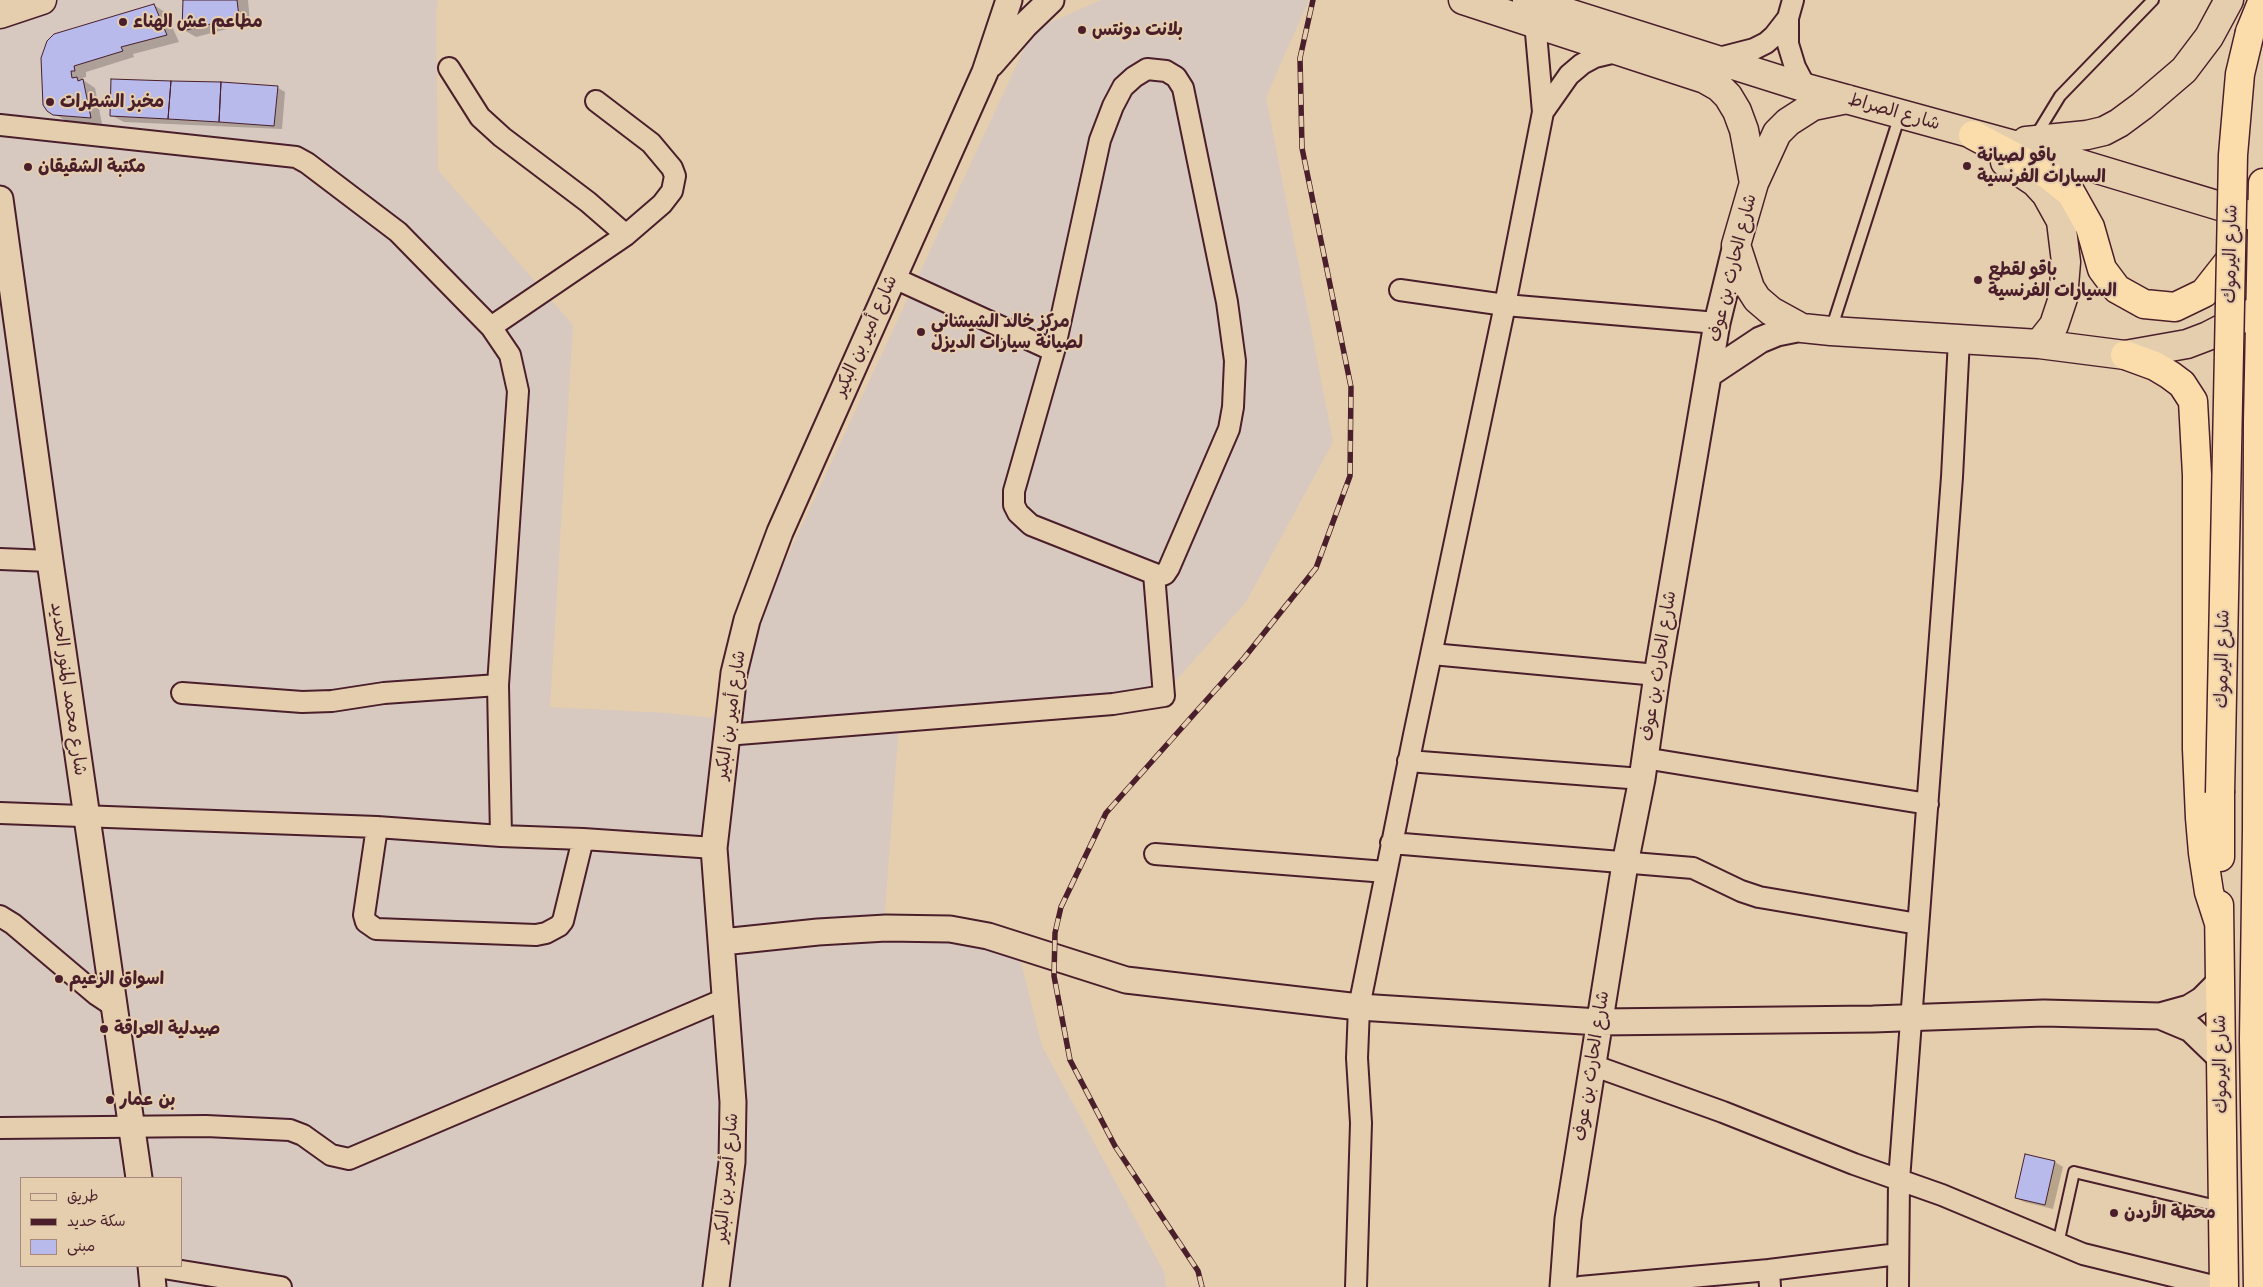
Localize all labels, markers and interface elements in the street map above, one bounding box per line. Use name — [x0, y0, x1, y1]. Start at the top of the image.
place label: مطاعم عش الهناء — [133, 11, 263, 33]
marker: مطاعم عش الهناء — [117, 16, 129, 28]
place label: بلانت دونتس — [1092, 19, 1183, 41]
marker: بلانت دونتس — [1076, 24, 1088, 36]
street label: شارع الصراط — [1846, 89, 1942, 135]
place label: مخبز الشطرات — [60, 91, 164, 113]
marker: مخبز الشطرات — [44, 96, 56, 108]
place label: باقو لصيانة السيارات الفرنسية — [1977, 145, 2106, 188]
place label: مكتبة الشقيقان — [38, 156, 146, 178]
marker: باقو لصيانة السيارات الفرنسية — [1961, 160, 1973, 172]
marker: مكتبة الشقيقان — [22, 161, 34, 173]
street label: شارع الحارث بن عوف — [1704, 192, 1762, 344]
street label: شارع اليرموك — [2219, 204, 2243, 304]
place label: باقو لقطع السيارات الفرنسية — [1988, 259, 2117, 302]
street label: شارع أمير بن البكير — [830, 272, 902, 400]
marker: باقو لقطع السيارات الفرنسية — [1972, 274, 1984, 286]
place label: مركز خالد الشيشاني لصيانة سيارات الديزل — [931, 311, 1083, 354]
marker: مركز خالد الشيشاني لصيانة سيارات الديزل — [915, 326, 927, 338]
street label: شارع الحارث بن عوف — [1636, 589, 1682, 743]
street label: شارع محمد المنور الحديد — [45, 601, 91, 777]
street label: شارع اليرموك — [2211, 609, 2235, 709]
street label: شارع أمير بن البكير — [711, 649, 751, 781]
place label: اسواق الزعيم — [69, 968, 164, 990]
marker: اسواق الزعيم — [53, 973, 65, 985]
street label: شارع الحارث بن عوف — [1569, 989, 1615, 1143]
street label: شارع اليرموك — [2209, 1014, 2233, 1114]
place label: صيدلية العراقة — [114, 1018, 220, 1040]
marker: صيدلية العراقة — [98, 1023, 110, 1035]
place label: بن عمار — [120, 1089, 175, 1111]
marker: بن عمار — [104, 1094, 116, 1106]
street label: شارع أمير بن البكير — [711, 1112, 743, 1244]
legend — [20, 1177, 182, 1267]
text: طريق — [67, 1187, 99, 1206]
place label: محطة الأردن — [2124, 1202, 2216, 1224]
marker: محطة الأردن — [2108, 1207, 2120, 1219]
text: سكة حديد — [67, 1212, 126, 1231]
text: مبنى — [67, 1237, 95, 1256]

